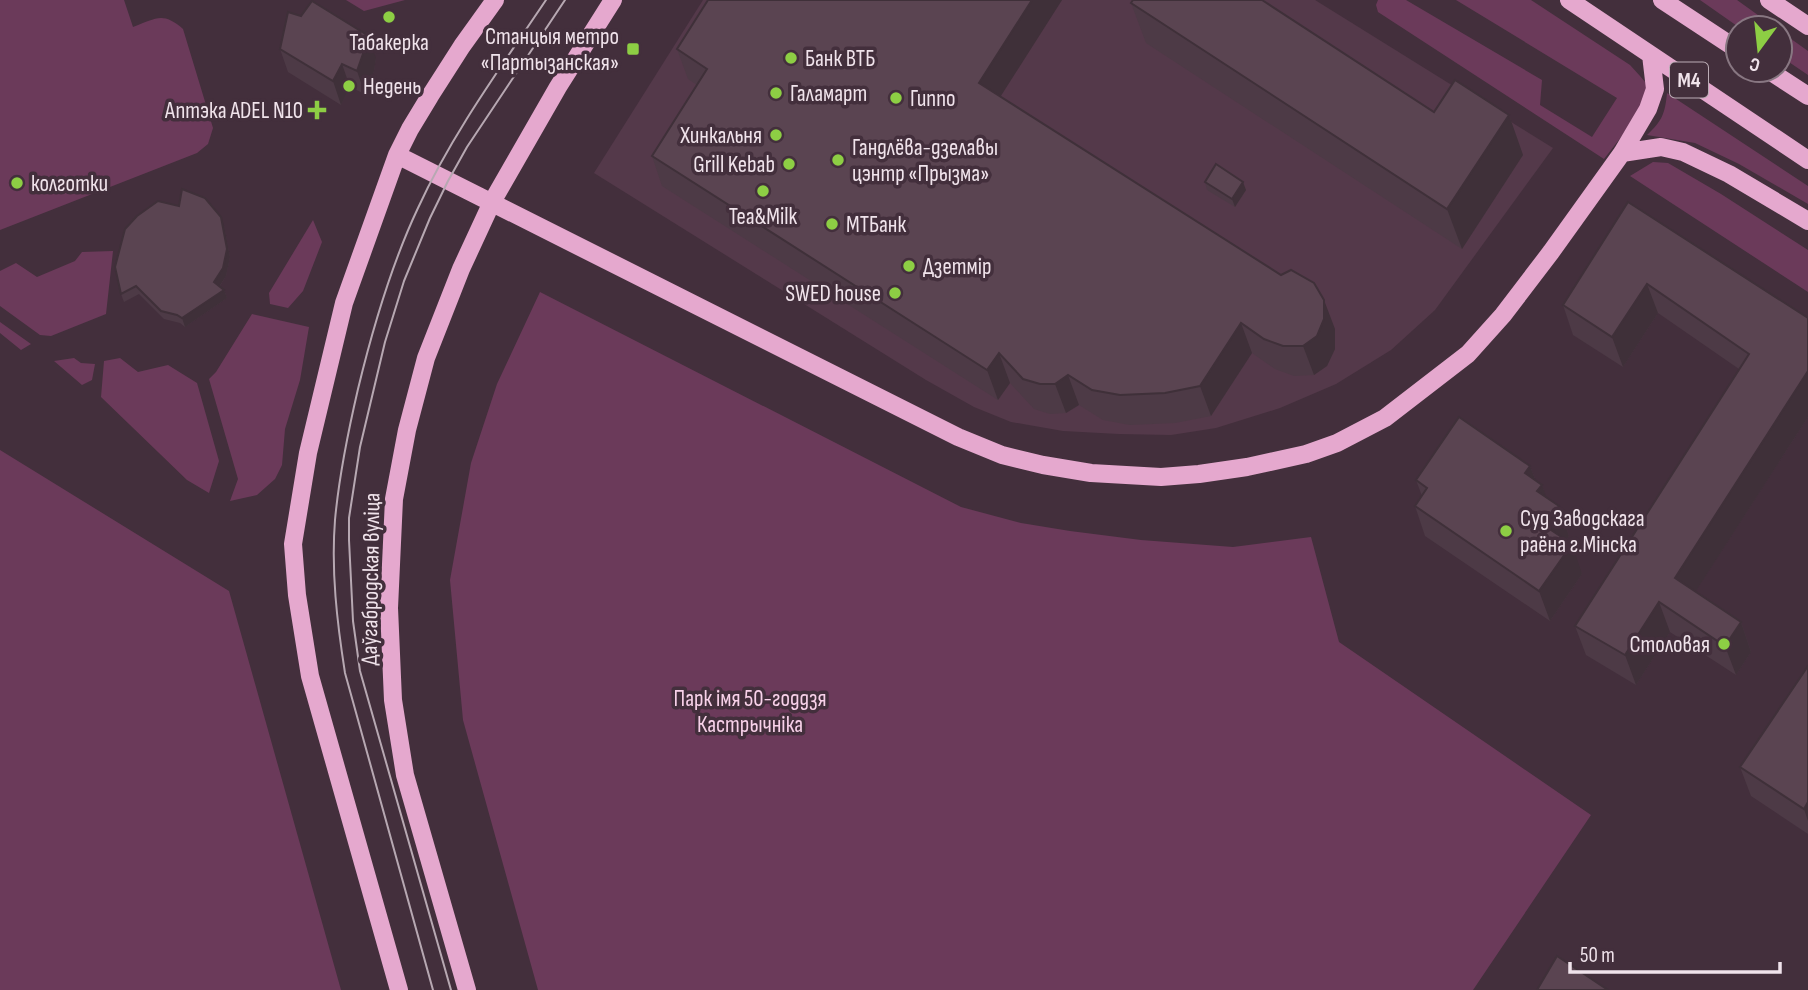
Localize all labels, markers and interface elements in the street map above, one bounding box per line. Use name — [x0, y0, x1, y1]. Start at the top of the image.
marker: Табакерка — [381, 9, 397, 25]
north arrow — [1724, 14, 1794, 84]
place label: Станцыя метро «Партызанская» — [481, 23, 619, 77]
place label: Табакерка — [349, 29, 429, 57]
marker: Станцыя метро «Партызанская» — [625, 41, 641, 57]
place label: Банк ВТБ — [805, 45, 875, 73]
marker: Банк ВТБ — [783, 50, 799, 66]
text: С — [1747, 52, 1763, 76]
road number: М4 — [1670, 62, 1708, 98]
place label: Недень — [363, 73, 421, 101]
marker: Недень — [341, 78, 357, 94]
place label: Галамарт — [790, 80, 867, 108]
marker: Галамарт — [768, 85, 784, 101]
place label: Гиппо — [910, 85, 956, 113]
marker: Гиппо — [888, 90, 904, 106]
place label: Аптэка ADEL N10 — [164, 97, 303, 125]
marker: Аптэка ADEL N10 — [309, 102, 325, 118]
place label: Хинкальня — [679, 122, 762, 150]
marker: Хинкальня — [768, 127, 784, 143]
place label: Гандлёва-дзелавы цэнтр «Прызма» — [852, 134, 998, 188]
place label: Grill Kebab — [693, 151, 775, 179]
marker: Гандлёва-дзелавы цэнтр «Прызма» — [830, 152, 846, 168]
marker: Grill Kebab — [781, 156, 797, 172]
place label: колготки — [31, 170, 108, 198]
marker: колготки — [9, 175, 25, 191]
marker: Tea&Milk — [755, 183, 771, 199]
place label: Tea&Milk — [729, 203, 797, 231]
place label: МТБанк — [846, 211, 906, 239]
marker: МТБанк — [824, 216, 840, 232]
place label: Дзетмір — [923, 253, 991, 281]
marker: Дзетмір — [901, 258, 917, 274]
place label: SWED house — [785, 280, 881, 308]
marker: SWED house — [887, 285, 903, 301]
street label: Даўгабродская вуліца — [355, 492, 387, 666]
place label: Суд Заводскага раёна г.Мінска — [1520, 505, 1645, 559]
marker: Суд Заводскага раёна г.Мінска — [1498, 523, 1514, 539]
place label: Столовая — [1630, 631, 1710, 659]
marker: Столовая — [1716, 636, 1732, 652]
park label: Парк імя 50-годдзя Кастрычніка — [674, 685, 826, 739]
scale bar — [1570, 930, 1780, 974]
text: 50 m — [1580, 943, 1615, 968]

